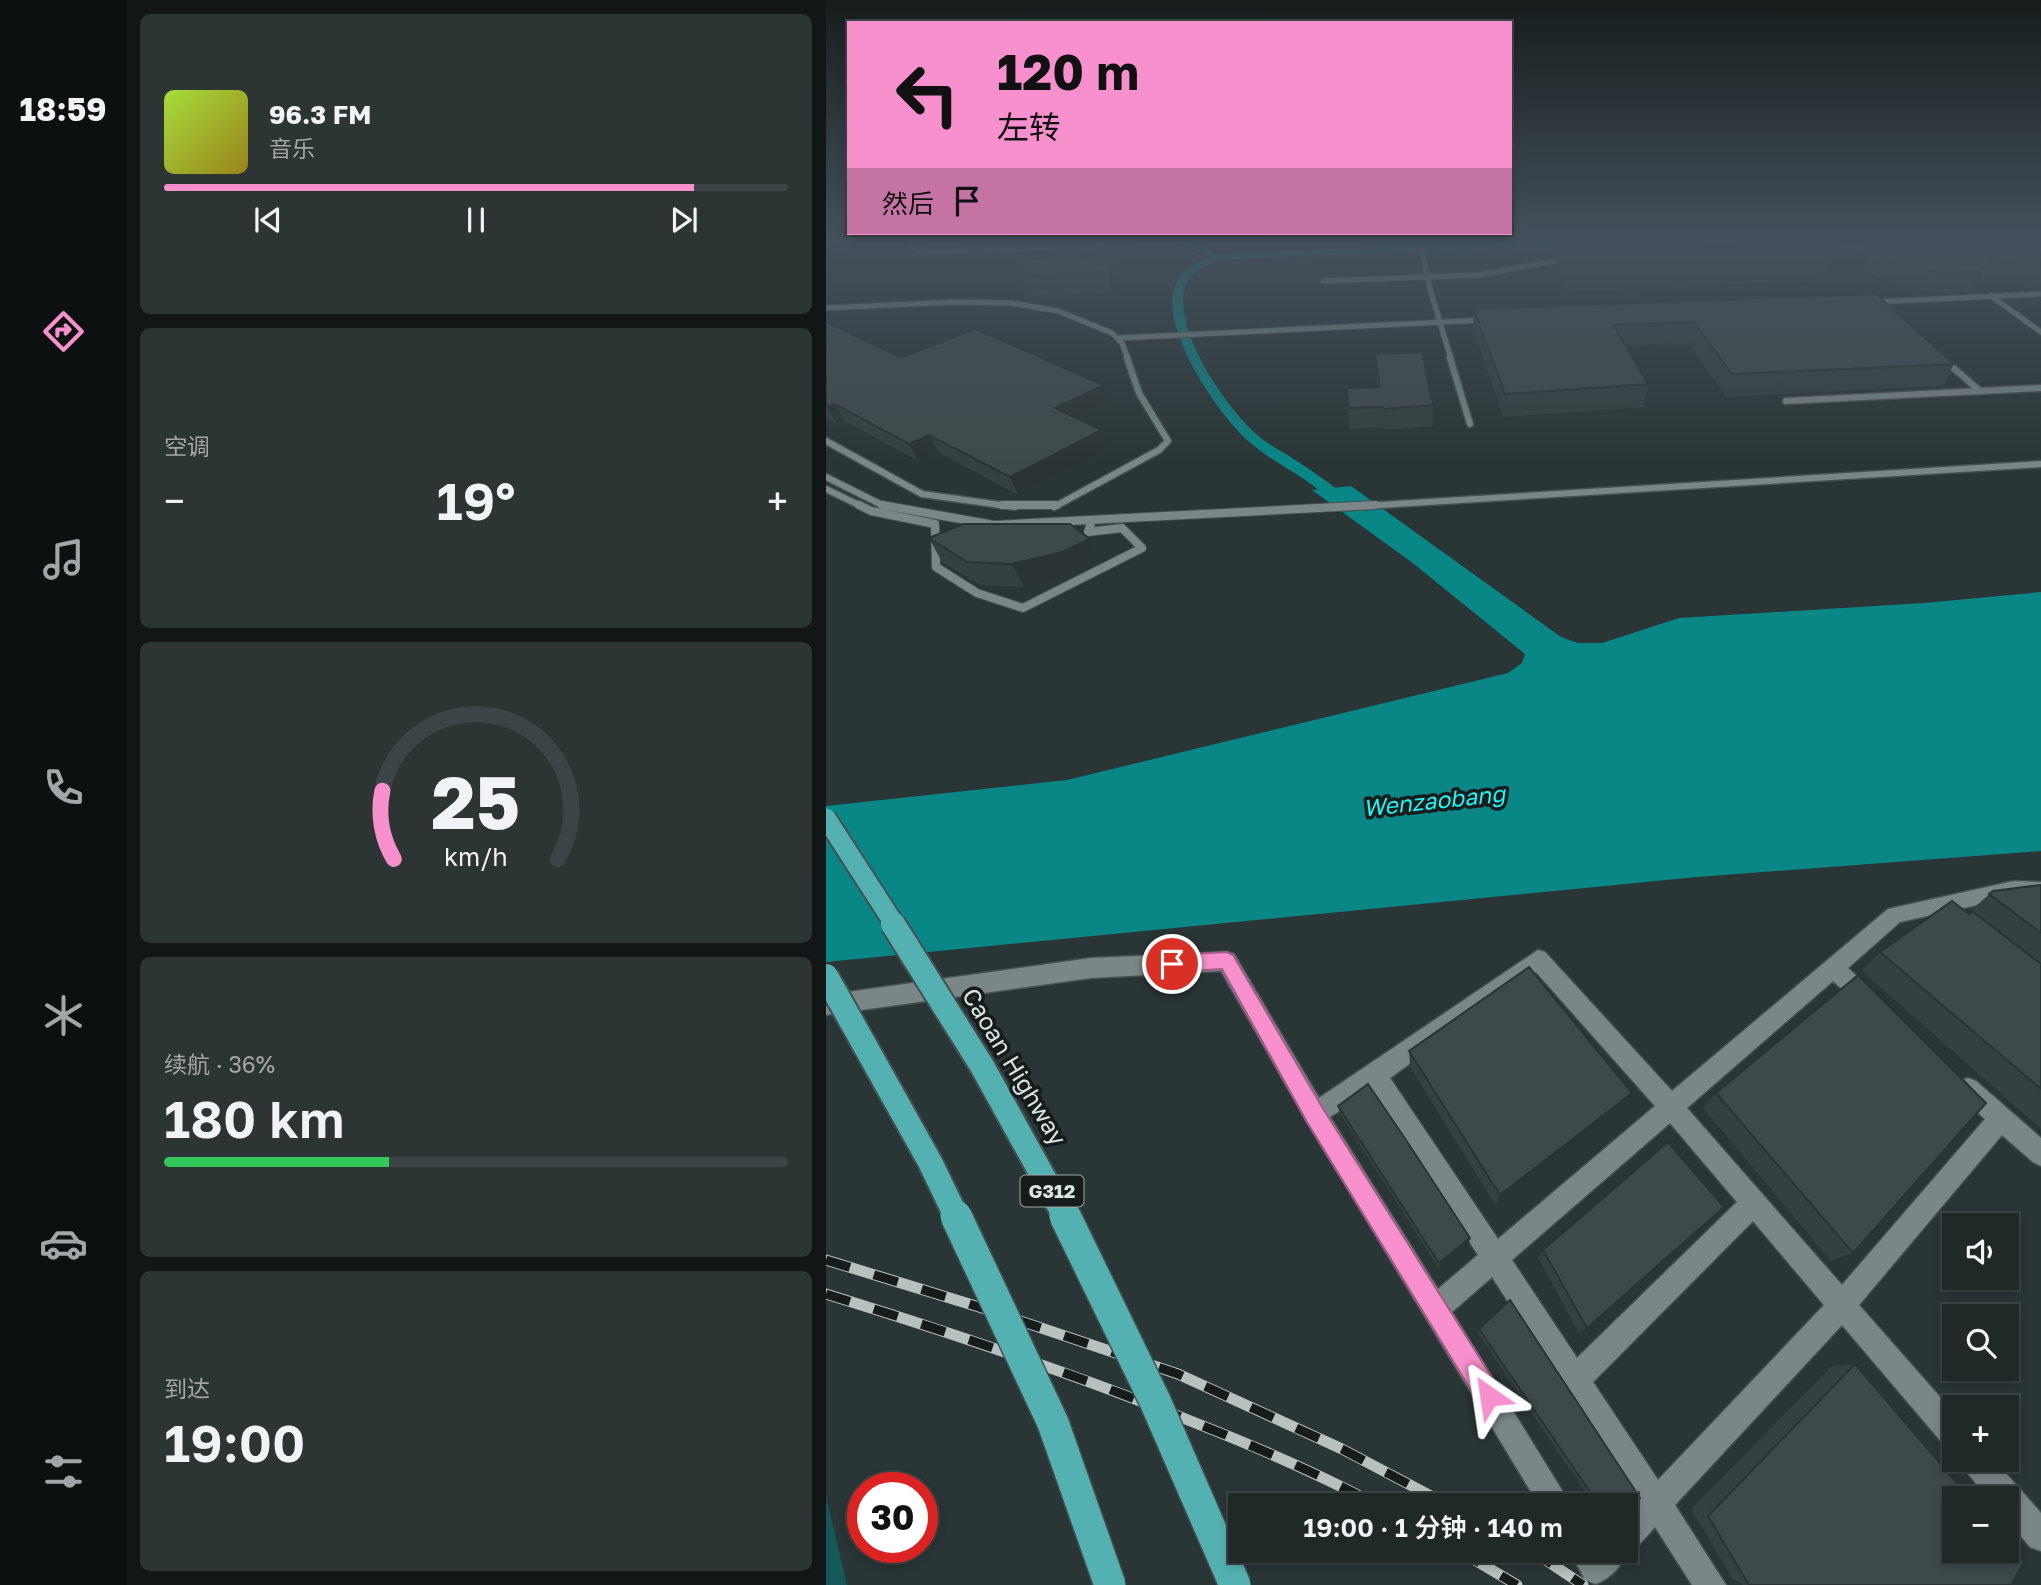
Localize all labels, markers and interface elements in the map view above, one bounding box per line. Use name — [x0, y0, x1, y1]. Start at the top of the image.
text: 120 m — [997, 42, 1139, 101]
icon: left — [882, 49, 973, 140]
text: 18:59 — [19, 90, 107, 128]
text: 96.3 FM — [269, 99, 371, 130]
text: 左转 — [997, 108, 1061, 146]
text: 音乐 — [269, 134, 315, 162]
icon: arrive — [948, 182, 986, 220]
text: 然后 — [882, 188, 934, 219]
icon: previous — [249, 201, 287, 239]
icon: pause — [457, 201, 495, 239]
icon: next — [665, 201, 703, 239]
icon: directions — [39, 307, 88, 356]
text: 空调 — [164, 432, 210, 460]
text: 19° — [437, 469, 515, 531]
text: − — [164, 478, 185, 523]
text: + — [767, 478, 788, 523]
icon: music — [39, 535, 88, 584]
text: 25 — [432, 758, 520, 845]
icon: phone — [39, 763, 88, 812]
water label: Wenzaobang — [1362, 778, 1508, 821]
text: km/h — [444, 840, 508, 871]
pin — [1142, 934, 1202, 994]
icon: arrive — [1153, 945, 1191, 983]
street label: Caoan Highway — [957, 982, 1074, 1150]
icon: climate — [39, 991, 88, 1040]
text: 续航 · 36% — [164, 1050, 275, 1078]
text: 180 km — [164, 1087, 345, 1149]
road number: G312 — [1020, 1176, 1084, 1206]
map controls — [1942, 1213, 2019, 1563]
button: sound — [1942, 1213, 2019, 1290]
icon: car — [39, 1219, 88, 1268]
button: search — [1942, 1304, 2019, 1381]
position arrow — [1452, 1359, 1526, 1433]
text: 到达 — [164, 1374, 210, 1402]
button: + — [1942, 1395, 2019, 1472]
text: 19:00 — [164, 1411, 305, 1473]
icon: filters — [39, 1447, 88, 1496]
speed limit sign: 30 — [847, 1472, 938, 1563]
button: − — [1942, 1486, 2019, 1563]
text: 19:00 · 1 分钟 · 140 m — [1303, 1512, 1563, 1543]

